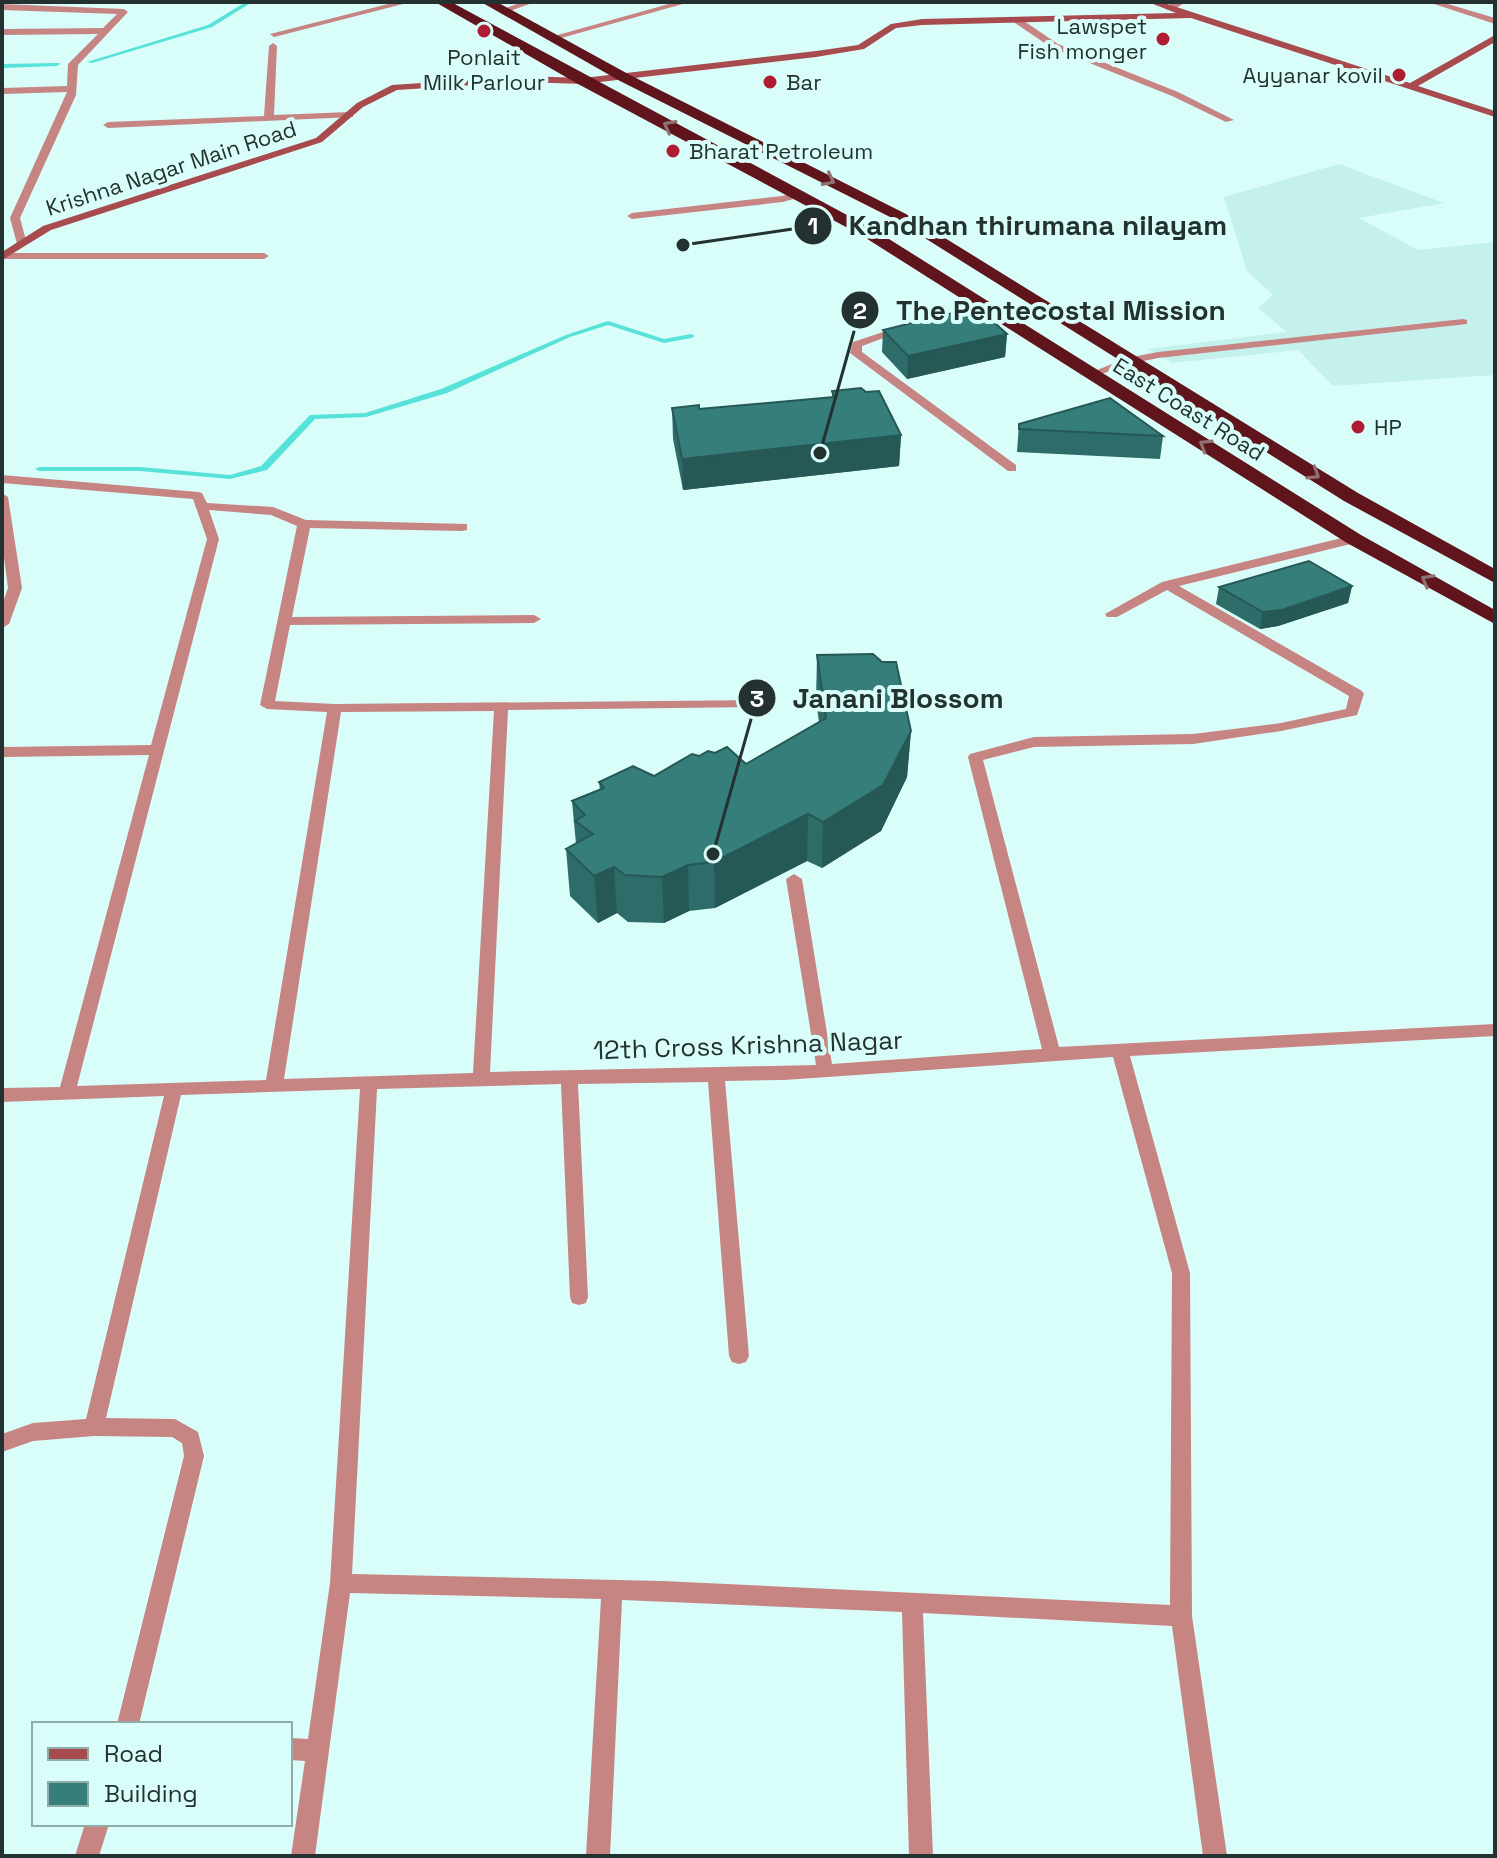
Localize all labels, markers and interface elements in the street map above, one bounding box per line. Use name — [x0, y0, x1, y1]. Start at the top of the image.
place label: Lawspet Fish monger — [1018, 12, 1147, 65]
marker: Ponlait Milk Parlour — [475, 22, 493, 40]
marker: Lawspet Fish monger — [1154, 30, 1172, 48]
place label: Ponlait Milk Parlour — [423, 43, 545, 96]
place label: Ayyanar kovil — [1242, 61, 1383, 89]
marker: Ayyanar kovil — [1390, 66, 1408, 84]
place label: Bar — [786, 68, 822, 96]
marker: Bar — [761, 73, 779, 91]
street label: Krishna Nagar Main Road — [42, 114, 300, 222]
one-way arrow — [662, 121, 677, 136]
place label: Bharat Petroleum — [689, 137, 873, 165]
marker: Bharat Petroleum — [664, 142, 682, 160]
one-way arrow — [820, 171, 835, 186]
callout: Kandhan thirumana nilayam — [793, 200, 1243, 252]
text: Kandhan thirumana nilayam — [849, 207, 1227, 243]
text: 1 — [808, 210, 818, 241]
callout: The Pentecostal Mission — [840, 284, 1242, 336]
text: The Pentecostal Mission — [896, 292, 1226, 328]
text: 2 — [853, 295, 867, 326]
street label: East Coast Road — [1108, 351, 1270, 467]
place label: HP — [1374, 413, 1402, 441]
marker: HP — [1349, 418, 1367, 436]
one-way arrow — [1199, 439, 1214, 454]
one-way arrow — [1306, 465, 1320, 480]
one-way arrow — [1421, 574, 1436, 590]
callout: Janani Blossom — [737, 672, 1020, 724]
text: Janani Blossom — [792, 680, 1004, 716]
text: 3 — [750, 683, 764, 714]
street label: 12th Cross Krishna Nagar — [593, 1023, 903, 1067]
legend — [32, 1722, 292, 1826]
text: Road — [104, 1738, 163, 1769]
text: Building — [104, 1778, 198, 1809]

